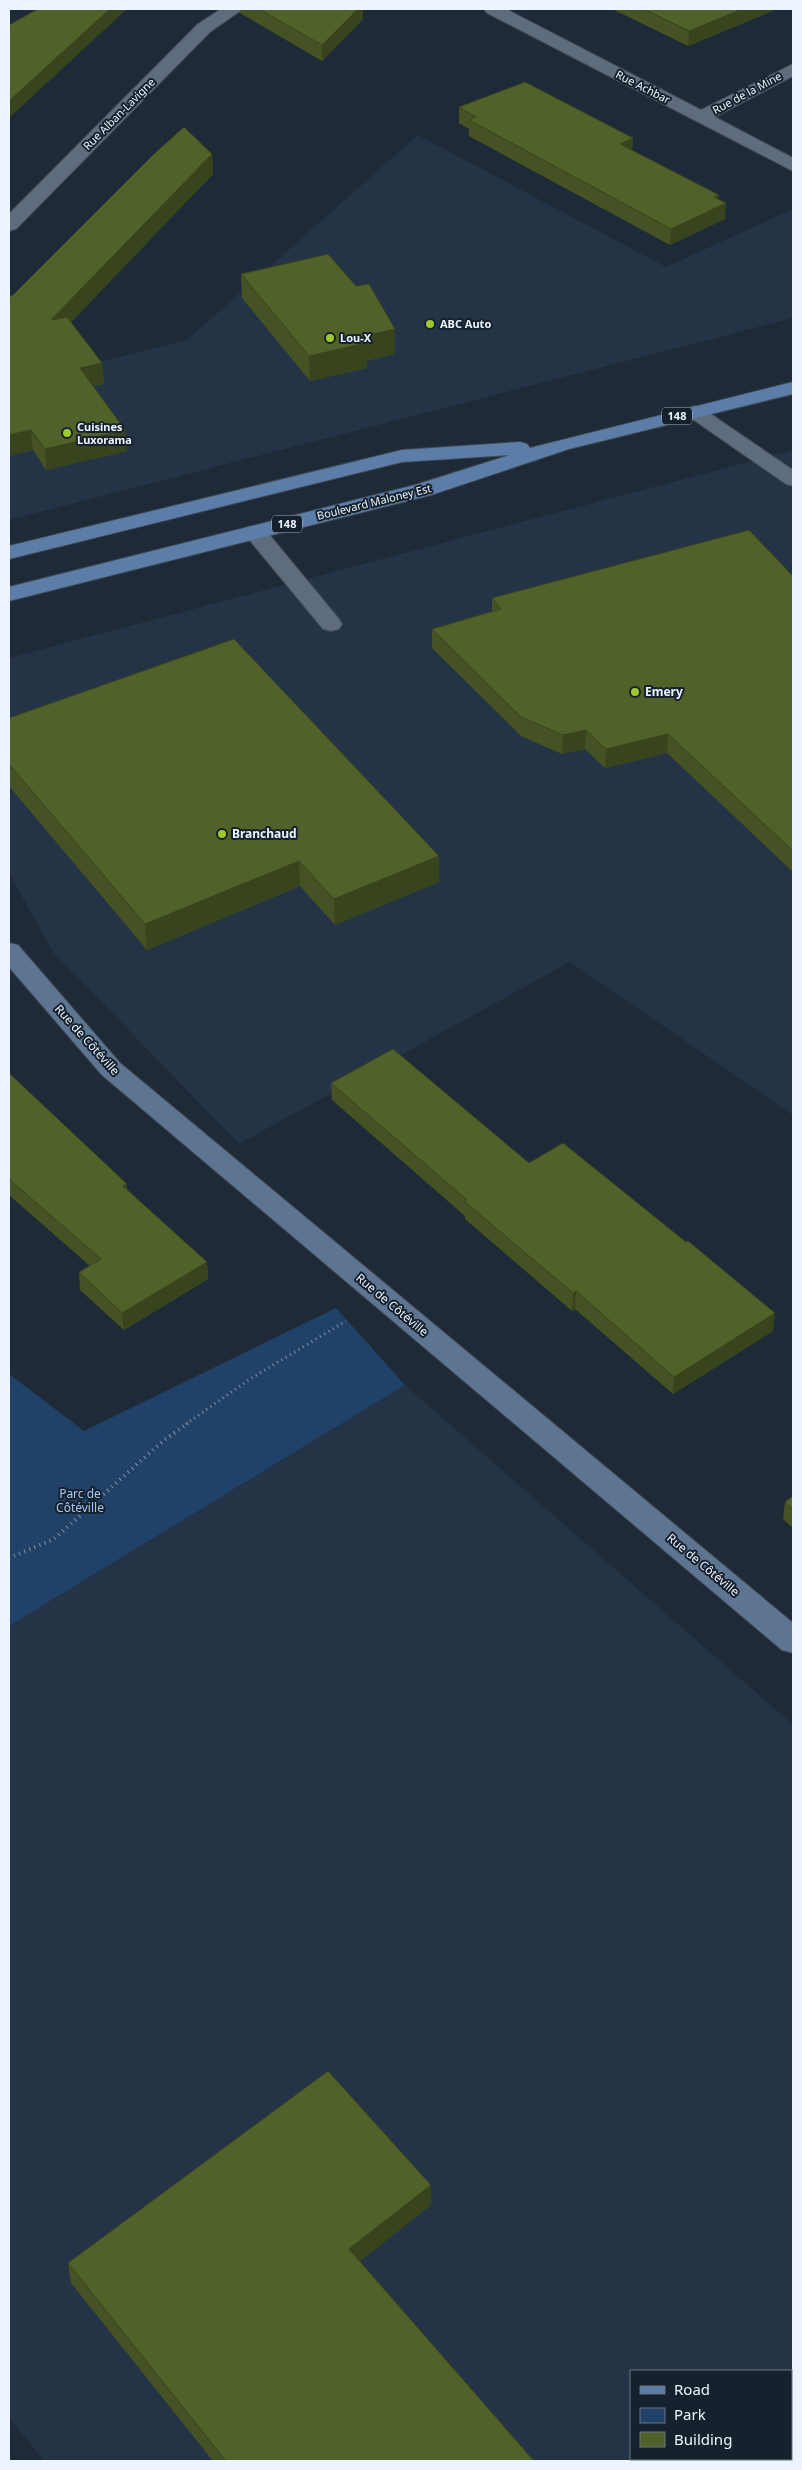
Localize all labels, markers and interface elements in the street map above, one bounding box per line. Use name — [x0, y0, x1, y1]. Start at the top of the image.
street label: Rue Achbar — [613, 66, 673, 107]
street label: Rue de la Mine — [710, 68, 784, 117]
street label: Rue Alban-Lavigne — [79, 74, 158, 153]
place label: ABC Auto — [440, 316, 491, 331]
marker: ABC Auto — [424, 318, 436, 330]
place label: Lou-X — [340, 330, 372, 345]
marker: Lou-X — [324, 332, 336, 344]
road number: 148 — [662, 408, 692, 424]
place label: Cuisines Luxorama — [77, 419, 132, 447]
marker: Cuisines Luxorama — [61, 427, 73, 439]
street label: Boulevard Maloney Est — [315, 480, 433, 523]
road number: 148 — [272, 516, 302, 532]
place label: Emery — [645, 683, 683, 700]
marker: Emery — [629, 686, 641, 698]
place label: Branchaud — [232, 825, 297, 842]
marker: Branchaud — [216, 828, 228, 840]
street label: Rue de Côtéville — [51, 1001, 124, 1079]
street label: Rue de Côtéville — [352, 1269, 432, 1340]
park label: Parc de Côtéville — [56, 1485, 104, 1516]
street label: Rue de Côtéville — [663, 1529, 743, 1600]
legend — [630, 2370, 792, 2460]
text: Road — [674, 2379, 710, 2399]
text: Park — [674, 2404, 706, 2424]
text: Building — [674, 2429, 732, 2449]

